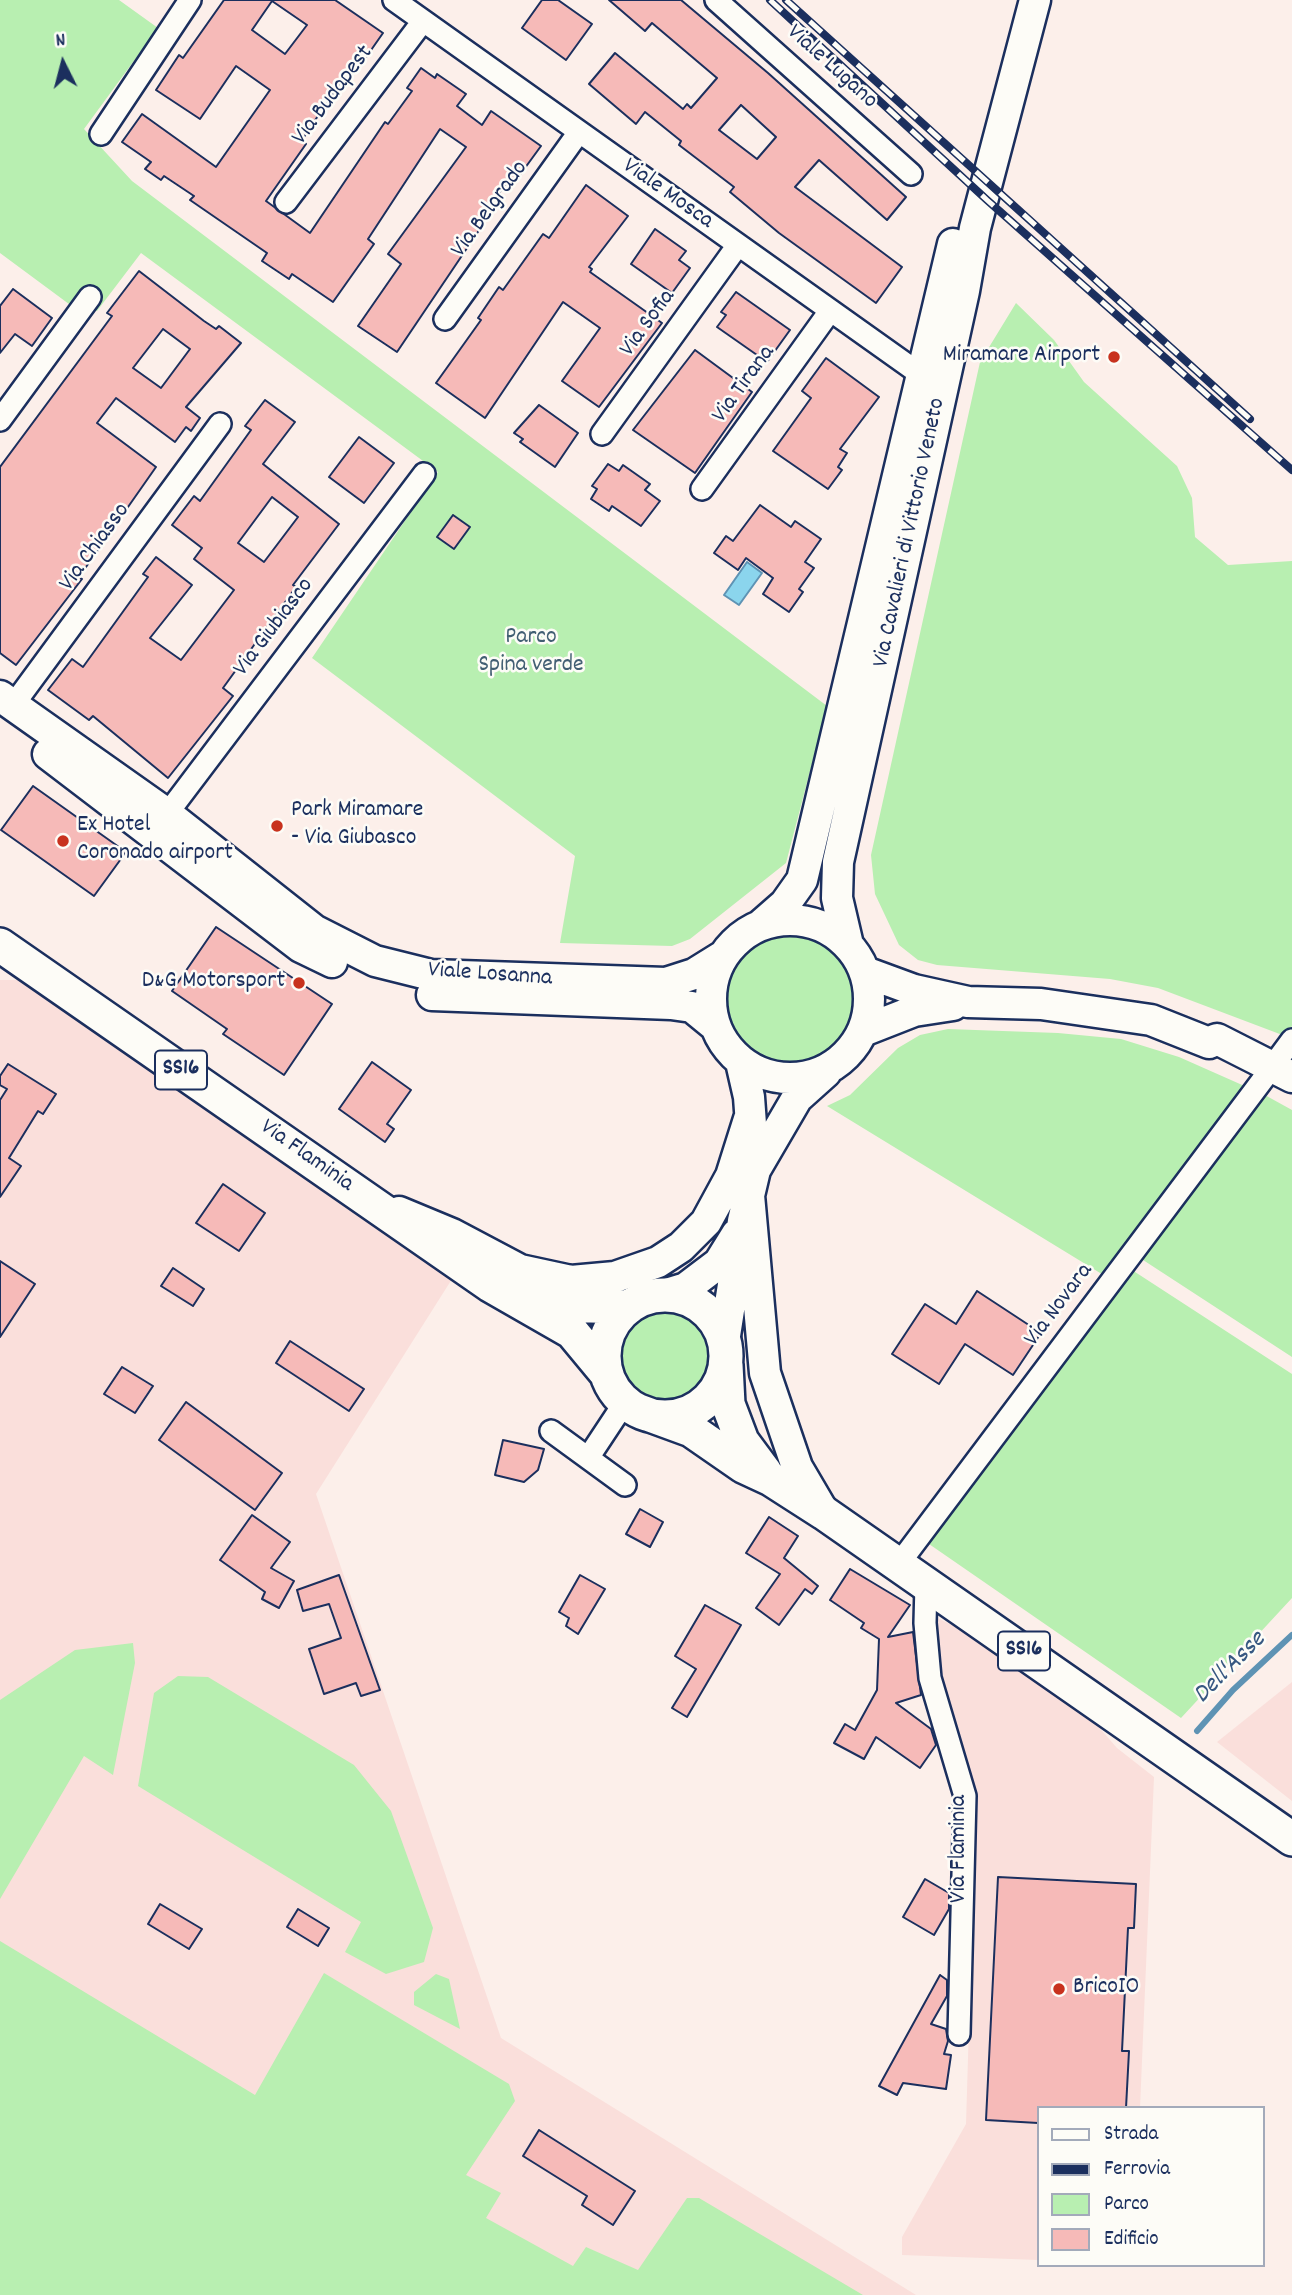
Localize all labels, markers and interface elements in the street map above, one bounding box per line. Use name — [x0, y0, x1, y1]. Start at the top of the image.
street label: Viale Lugano — [780, 20, 882, 116]
north arrow — [28, 28, 98, 98]
text: N — [55, 28, 67, 56]
street label: Via Budapest — [287, 40, 381, 152]
street label: Viale Mosca — [616, 153, 718, 237]
street label: Via Belgrado — [446, 156, 536, 264]
street label: Via Sofia — [615, 285, 683, 363]
street label: Via Tirana — [707, 340, 783, 430]
place label: Miramare Airport — [943, 343, 1100, 371]
marker: Miramare Airport — [1106, 349, 1122, 365]
street label: Via Cavalieri di Vittorio Veneto — [868, 396, 954, 670]
street label: Via Chiasso — [54, 498, 138, 598]
street label: Via Giubiasco — [229, 573, 321, 683]
park label: Parco Spina verde — [478, 625, 584, 681]
place label: Park Miramare - Via Giubasco — [291, 798, 423, 854]
place label: Ex Hotel Coronado airport — [77, 813, 233, 869]
marker: Park Miramare - Via Giubasco — [269, 818, 285, 834]
marker: Ex Hotel Coronado airport — [55, 833, 71, 849]
street label: Viale Losanna — [427, 957, 553, 995]
place label: D&G Motorsport — [142, 969, 285, 997]
marker: D&G Motorsport — [291, 975, 307, 991]
road number: SS16 — [155, 1050, 207, 1090]
street label: Via Flaminia — [254, 1114, 358, 1200]
street label: Via Novara — [1019, 1259, 1101, 1353]
water label: Dell'Asse — [1188, 1626, 1274, 1712]
road number: SS16 — [998, 1632, 1050, 1670]
street label: Via Flaminia — [947, 1795, 975, 1903]
place label: BricoIO — [1073, 1975, 1139, 2003]
marker: BricoIO — [1051, 1981, 1067, 1997]
legend — [1036, 2106, 1264, 2267]
text: Strada — [1104, 2120, 1158, 2150]
text: Ferrovia — [1104, 2155, 1170, 2185]
text: Parco — [1104, 2190, 1149, 2220]
text: Edificio — [1104, 2225, 1159, 2255]

